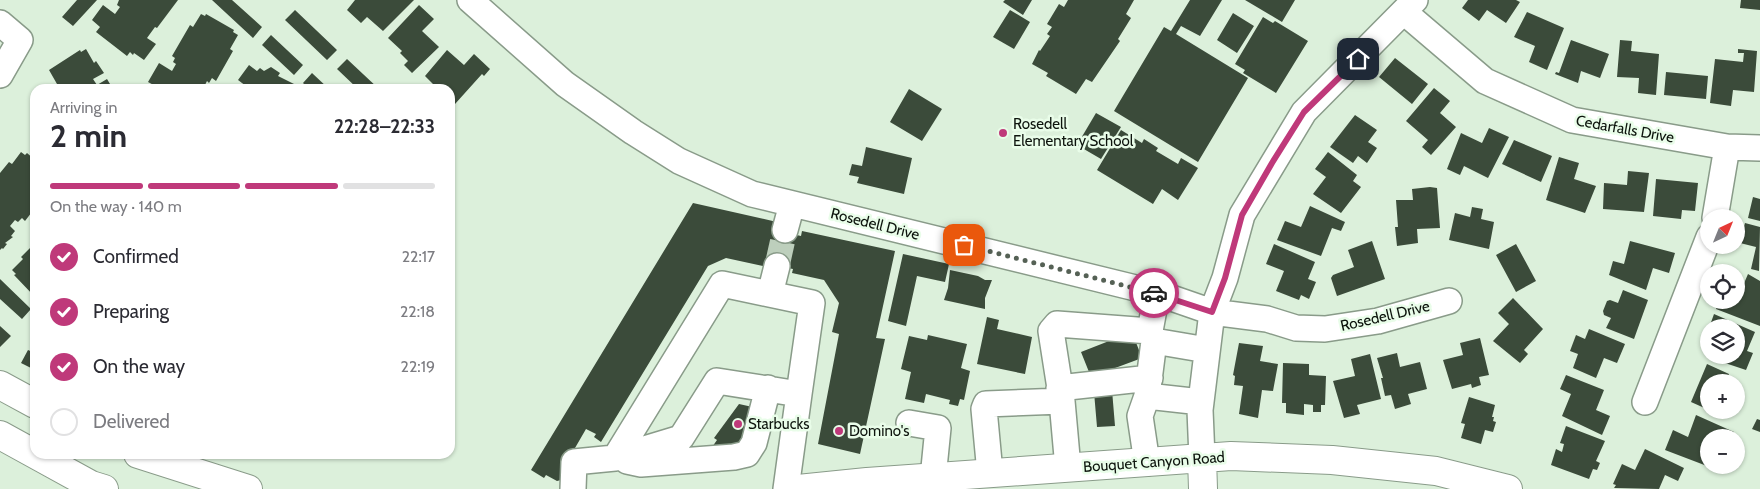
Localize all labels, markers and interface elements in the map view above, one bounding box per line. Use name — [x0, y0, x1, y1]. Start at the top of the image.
pin — [1337, 38, 1379, 80]
icon: home — [1344, 45, 1372, 73]
text: Arriving in — [50, 98, 117, 117]
street label: Cedarfalls Drive — [1575, 112, 1676, 147]
text: 22:28–22:33 — [334, 115, 435, 138]
place label: Rosedell Elementary School — [1013, 115, 1134, 150]
text: 2 min — [50, 116, 127, 155]
marker: Rosedell Elementary School — [997, 127, 1009, 139]
text: On the way · 140 m — [50, 197, 182, 216]
street label: Rosedell Drive — [829, 204, 922, 244]
north arrow — [1700, 209, 1745, 254]
map controls — [1700, 209, 1745, 474]
pin — [943, 224, 985, 266]
icon: bag — [950, 231, 978, 259]
icon: check — [50, 243, 78, 271]
text: Confirmed — [93, 245, 179, 268]
text: 22:17 — [402, 247, 435, 266]
button: locate — [1700, 264, 1745, 309]
courier — [1129, 268, 1179, 318]
icon: car — [1140, 279, 1168, 307]
street label: Rosedell Drive — [1339, 297, 1432, 335]
icon: check — [50, 298, 78, 326]
text: Preparing — [93, 300, 169, 323]
text: 22:18 — [400, 302, 435, 321]
button: layers — [1700, 319, 1745, 364]
icon: check — [50, 353, 78, 381]
text: On the way — [93, 355, 185, 378]
text: 22:19 — [401, 357, 435, 376]
button: + — [1700, 374, 1745, 419]
text: Delivered — [93, 410, 170, 433]
place label: Starbucks — [748, 415, 809, 433]
marker: Starbucks — [732, 418, 744, 430]
place label: Domino's — [849, 422, 909, 440]
marker: Domino's — [833, 425, 845, 437]
button: − — [1700, 429, 1745, 474]
street label: Bouquet Canyon Road — [1083, 448, 1225, 476]

